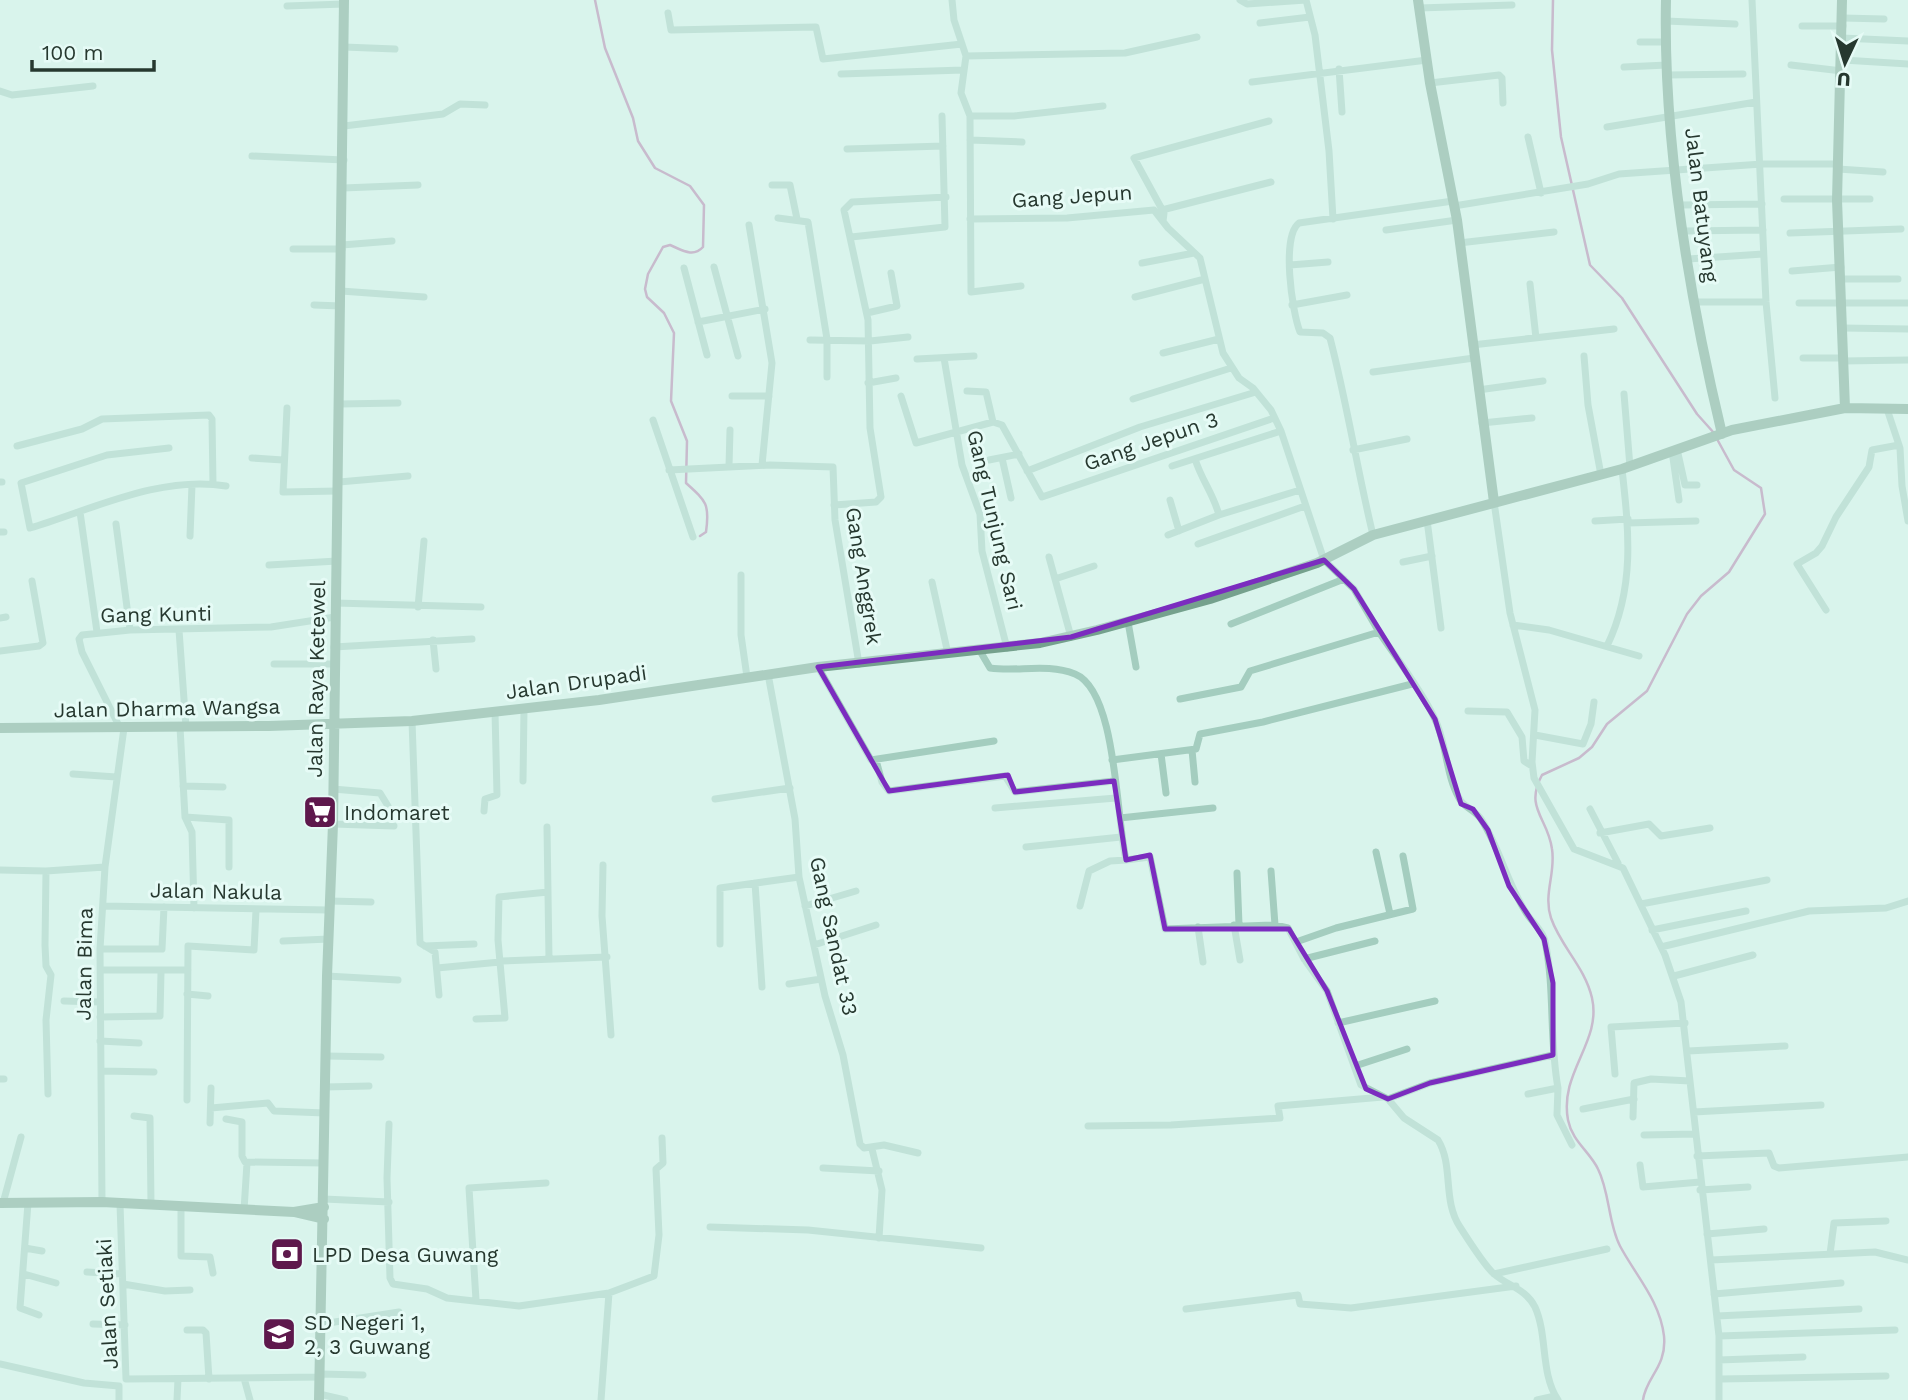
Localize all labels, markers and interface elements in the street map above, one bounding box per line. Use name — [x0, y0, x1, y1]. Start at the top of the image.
scale bar — [32, 28, 154, 72]
north arrow — [1810, 28, 1880, 98]
text: 100 m — [42, 40, 104, 65]
text: U — [1836, 68, 1851, 91]
street label: Jalan Batuyang — [1680, 126, 1724, 284]
street label: Gang Jepun — [1011, 179, 1133, 213]
street label: Gang Jepun 3 — [1081, 406, 1221, 476]
street label: Gang Tunjung Sari — [962, 427, 1028, 613]
street label: Gang Anggrek — [841, 505, 887, 647]
street label: Jalan Raya Ketewel — [302, 580, 330, 778]
street label: Gang Kunti — [100, 601, 212, 627]
street label: Jalan Drupadi — [504, 660, 648, 704]
street label: Jalan Dharma Wangsa — [53, 694, 281, 722]
supermarket icon: Indomaret — [301, 793, 339, 831]
place label: Indomaret — [344, 800, 450, 825]
street label: Gang Sandat 33 — [805, 854, 863, 1018]
street label: Jalan Nakula — [150, 877, 282, 905]
street label: Jalan Bima — [71, 907, 97, 1021]
bank icon: LPD Desa Guwang — [268, 1235, 306, 1273]
street label: Jalan Setiaki — [91, 1238, 123, 1370]
place label: LPD Desa Guwang — [312, 1242, 499, 1267]
place label: SD Negeri 1, 2, 3 Guwang — [304, 1310, 431, 1359]
school or university icon: SD Negeri 1, 2, 3 Guwang — [260, 1315, 298, 1353]

